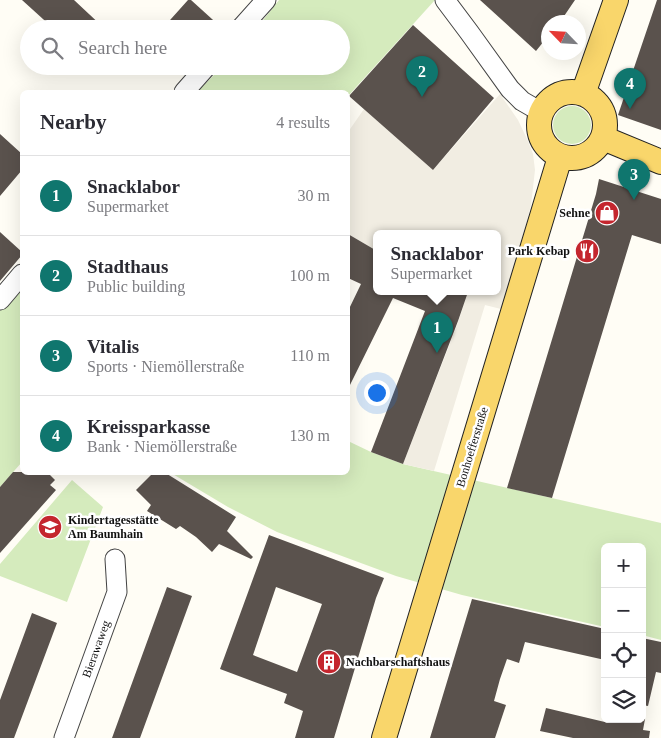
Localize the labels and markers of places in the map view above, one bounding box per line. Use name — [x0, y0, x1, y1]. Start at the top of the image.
pin: 2 — [406, 56, 438, 97]
pin: 4 — [614, 68, 646, 109]
pin: 3 — [618, 159, 650, 200]
shop icon: Sehne — [594, 200, 620, 226]
place label: Sehne — [559, 206, 591, 220]
restaurant icon: Park Kebap — [574, 238, 600, 264]
place label: Park Kebap — [508, 244, 570, 258]
pin: 1 — [421, 312, 453, 353]
place label: Kindertagesstätte Am Baumhain — [68, 513, 159, 541]
school or university icon: Kindertagesstätte Am Baumhain — [37, 514, 63, 540]
building icon: Nachbarschaftshaus — [316, 649, 342, 675]
place label: Nachbarschaftshaus — [346, 655, 450, 669]

